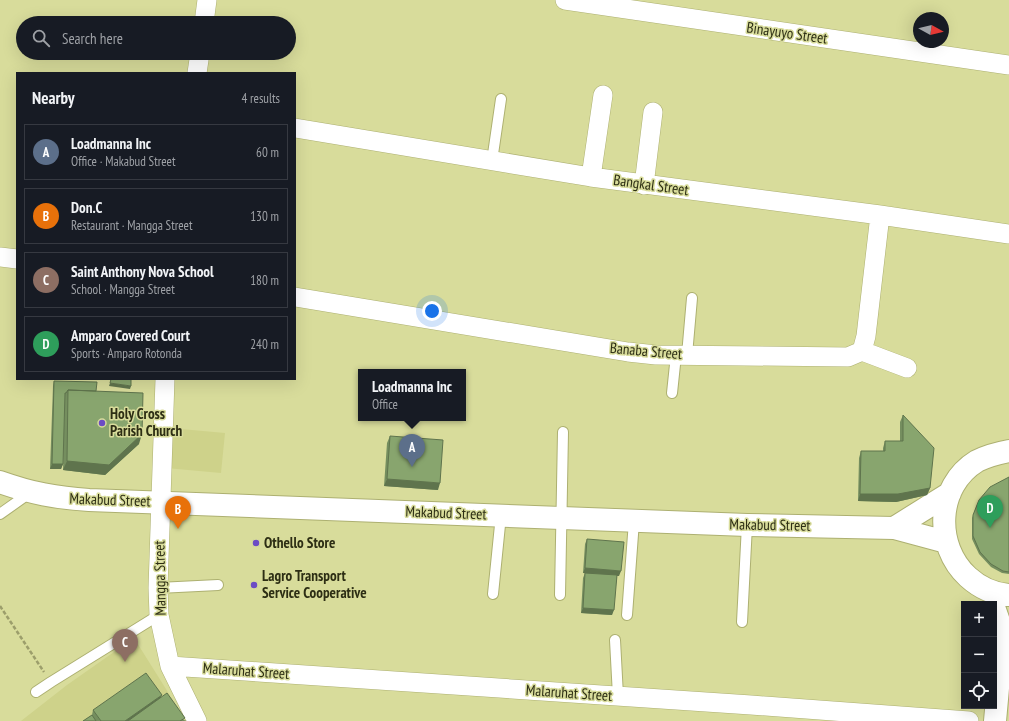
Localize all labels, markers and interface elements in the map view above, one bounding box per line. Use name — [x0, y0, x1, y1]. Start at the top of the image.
north arrow — [913, 12, 949, 48]
search box — [16, 16, 296, 60]
street label: Binayuyo Street — [745, 17, 829, 48]
icon: search — [30, 27, 52, 49]
text: Search here — [62, 29, 123, 48]
text: Nearby — [32, 87, 75, 109]
text: 4 results — [241, 90, 280, 107]
text: Loadmanna Inc — [71, 134, 151, 153]
text: A — [43, 144, 49, 161]
text: 60 m — [256, 144, 279, 161]
text: Office · Makabud Street — [71, 153, 176, 170]
street label: Bangkal Street — [612, 170, 690, 199]
text: Don.C — [71, 198, 102, 217]
text: B — [43, 208, 49, 225]
text: 130 m — [250, 208, 279, 225]
text: Restaurant · Mangga Street — [71, 217, 193, 234]
text: Saint Anthony Nova School — [71, 262, 214, 281]
text: C — [43, 272, 49, 289]
text: 180 m — [250, 272, 279, 289]
text: School · Mangga Street — [71, 281, 175, 298]
your location — [422, 301, 442, 321]
text: Amparo Covered Court — [71, 326, 190, 345]
text: D — [43, 336, 49, 353]
text: 240 m — [250, 336, 279, 353]
street label: Banaba Street — [609, 338, 683, 363]
text: Sports · Amparo Rotonda — [71, 345, 182, 362]
popup — [358, 369, 466, 421]
text: Loadmanna Inc — [372, 377, 452, 396]
text: Office — [372, 396, 398, 413]
place label: Holy Cross Parish Church — [110, 404, 183, 440]
marker: Holy Cross Parish Church — [97, 418, 107, 428]
pin: A — [399, 434, 425, 467]
street label: Makabud Street — [69, 489, 151, 510]
pin: D — [977, 495, 1003, 528]
pin: B — [165, 496, 191, 529]
street label: Makabud Street — [405, 502, 487, 523]
street label: Makabud Street — [729, 514, 811, 535]
place label: Othello Store — [264, 533, 335, 552]
marker: Othello Store — [251, 538, 261, 548]
street label: Mangga Street — [149, 540, 170, 616]
place label: Lagro Transport Service Cooperative — [262, 566, 367, 602]
marker: Lagro Transport Service Cooperative — [249, 580, 259, 590]
map controls — [961, 601, 997, 709]
button: + — [961, 601, 997, 637]
pin: C — [112, 629, 138, 662]
button: − — [961, 637, 997, 673]
street label: Malaruhat Street — [202, 658, 290, 683]
button: locate — [961, 673, 997, 709]
street label: Malaruhat Street — [525, 680, 613, 705]

